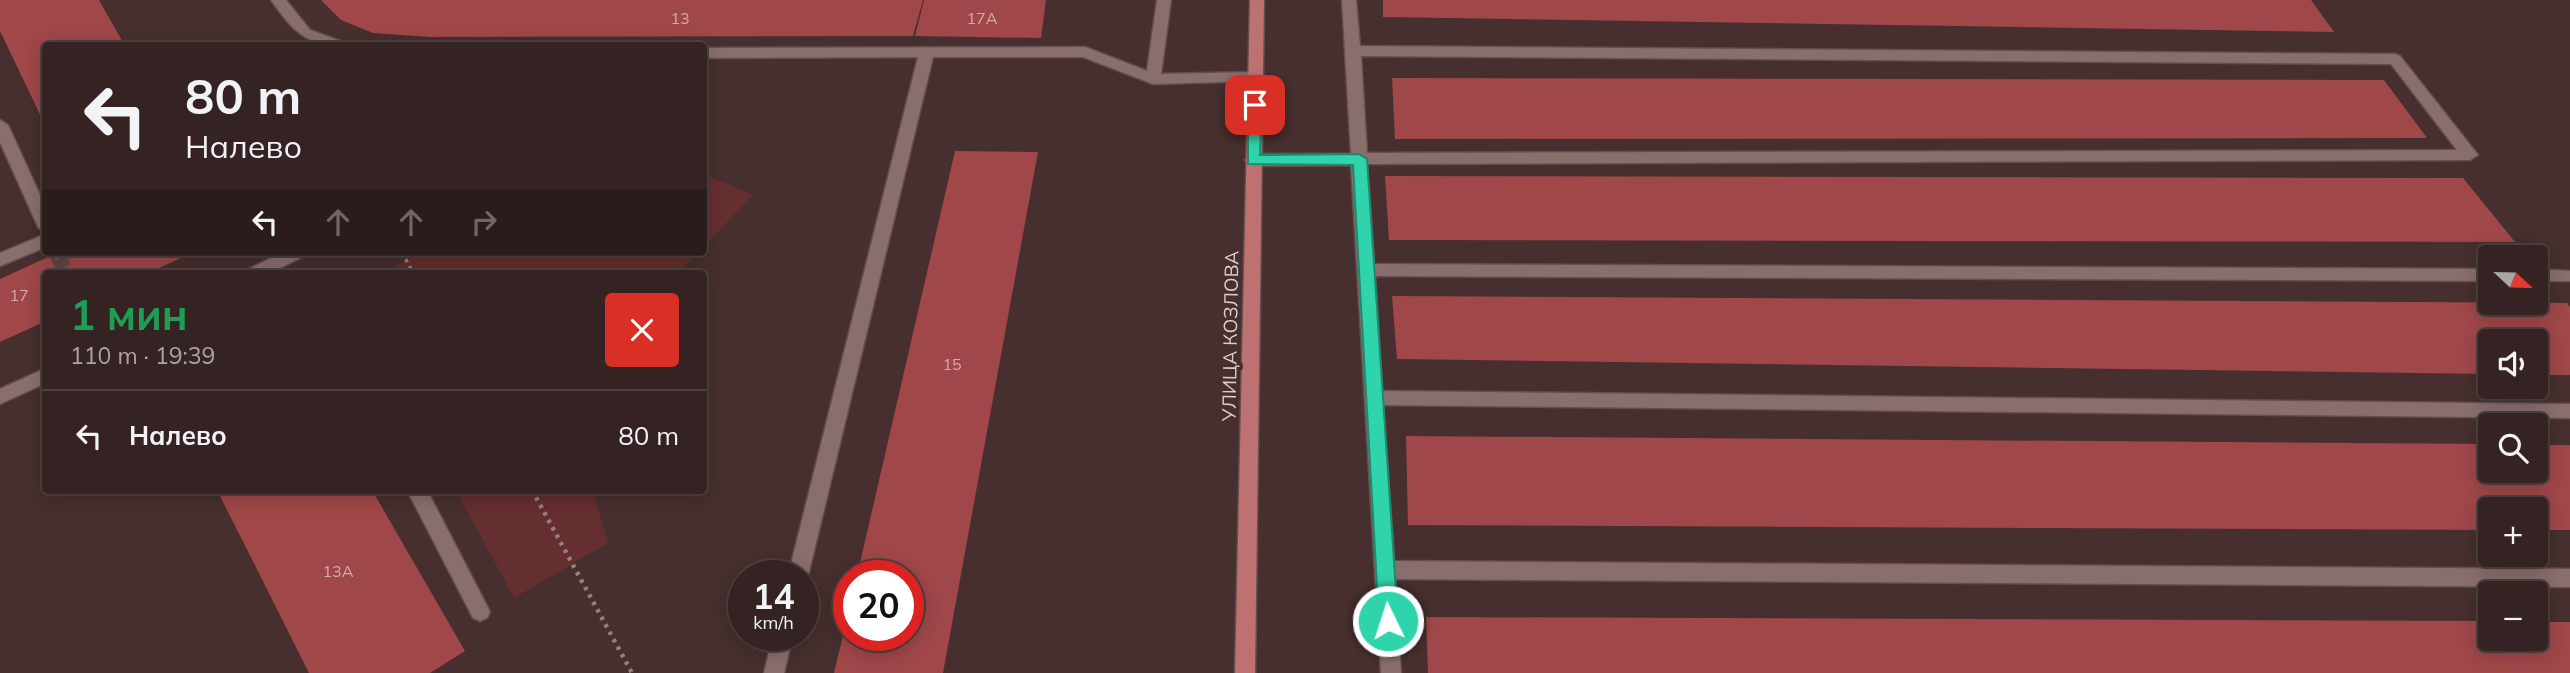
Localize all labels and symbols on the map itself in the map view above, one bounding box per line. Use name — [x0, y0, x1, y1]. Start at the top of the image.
house number: 13 — [670, 8, 690, 28]
house number: 17А — [967, 8, 998, 28]
pin — [1225, 75, 1285, 135]
north arrow — [2478, 245, 2548, 315]
street label: УЛИЦА КОЗЛОВА — [1216, 250, 1243, 422]
house number: 17 — [9, 285, 29, 305]
house number: 15 — [942, 354, 962, 374]
speed limit sign: 20 — [833, 560, 924, 651]
house number: 13А — [323, 561, 354, 581]
position arrow — [1351, 584, 1425, 658]

